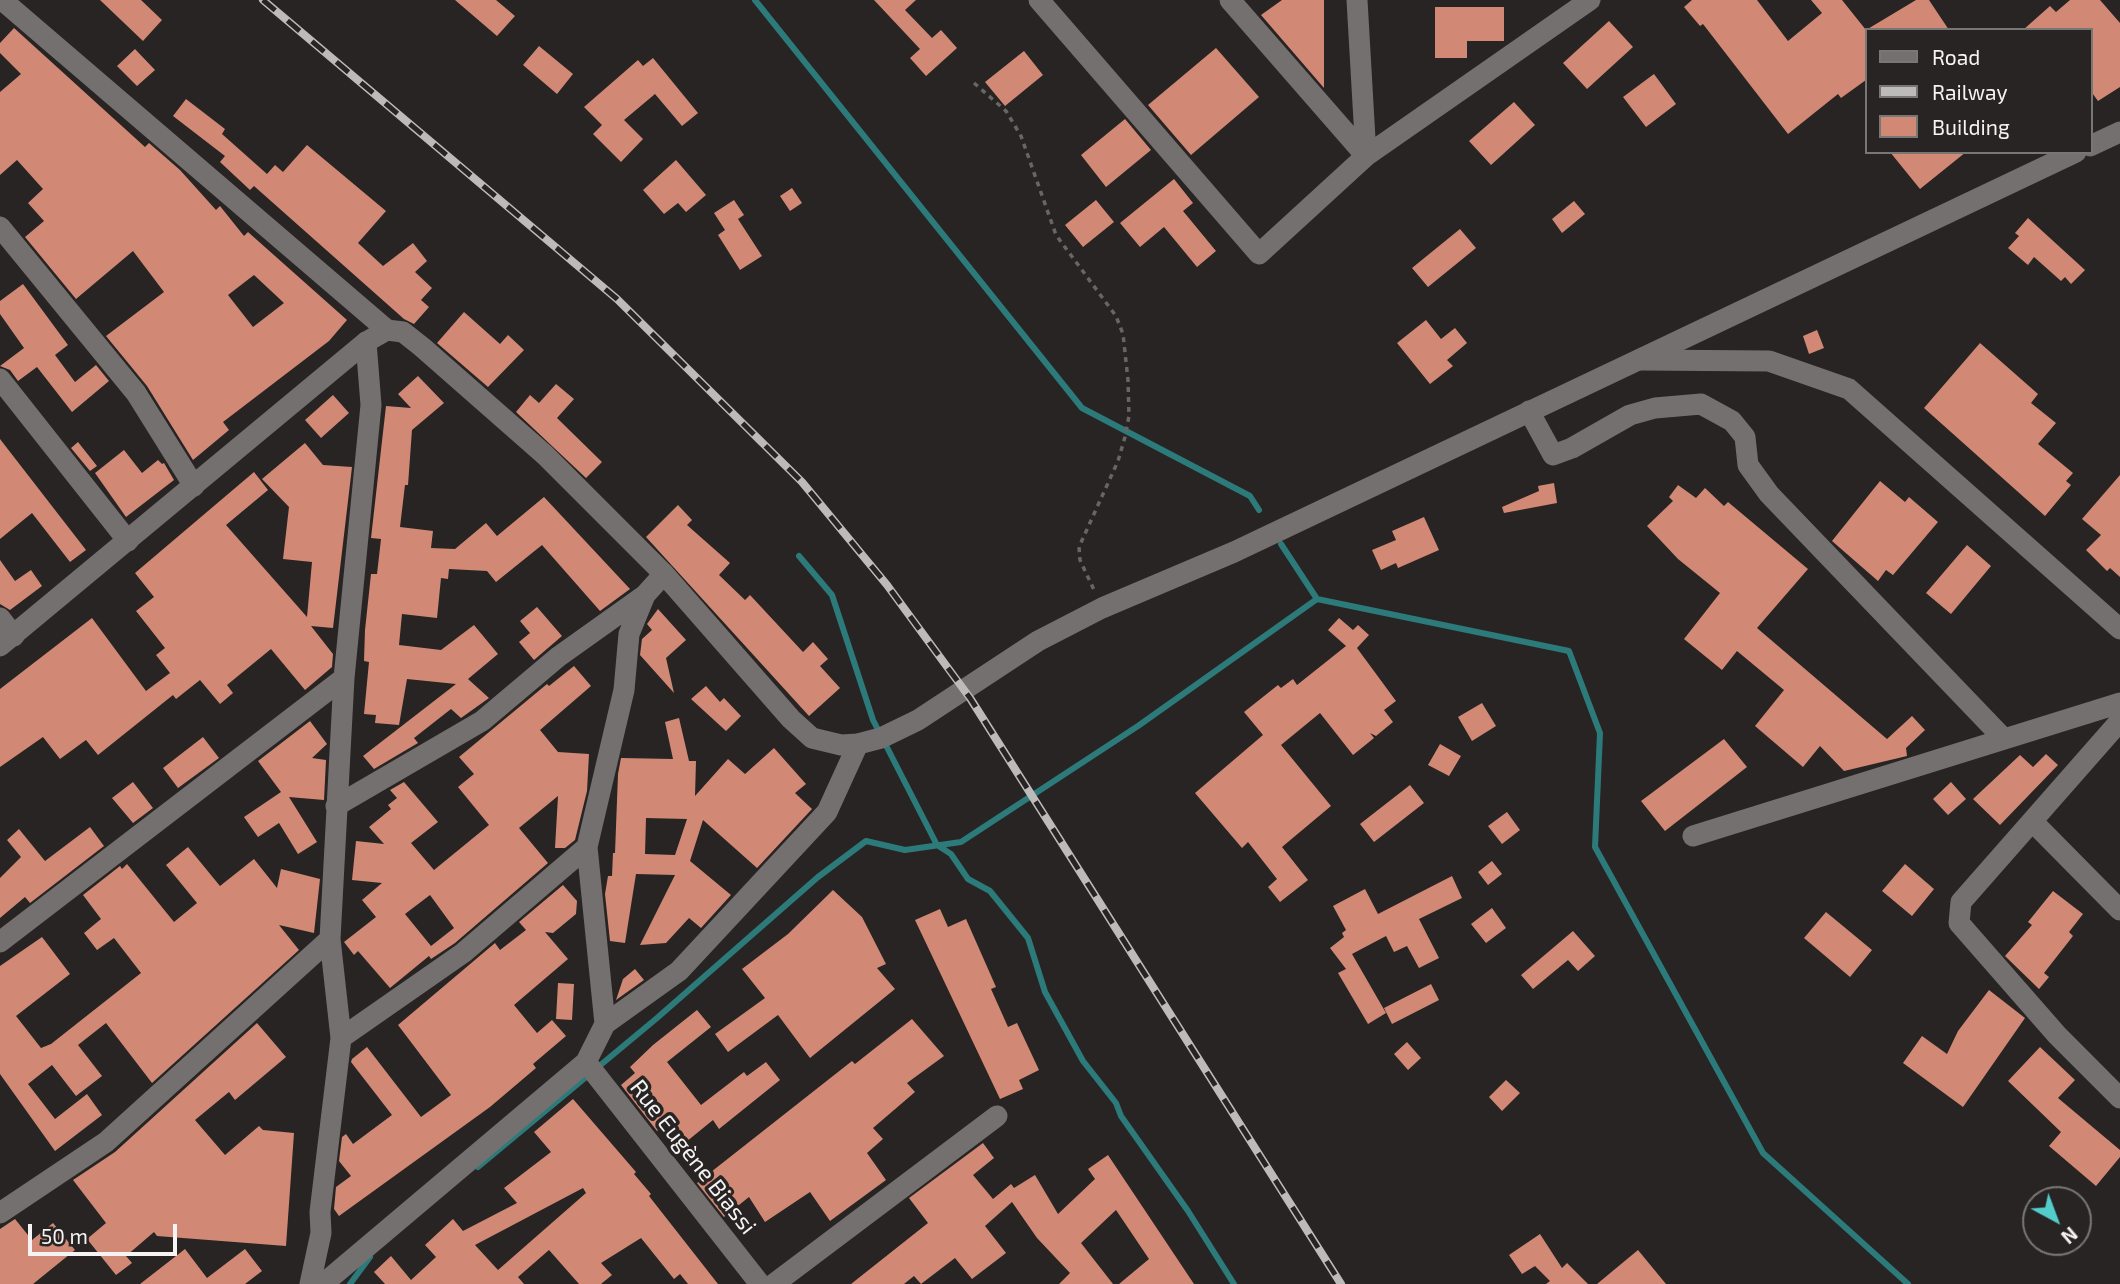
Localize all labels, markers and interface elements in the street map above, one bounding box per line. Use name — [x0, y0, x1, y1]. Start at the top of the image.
legend — [1864, 28, 2092, 154]
text: Road — [1932, 44, 1980, 69]
text: Railway — [1932, 79, 2008, 104]
text: Building — [1932, 114, 2010, 139]
street label: Rue Eugène Biassi — [624, 1074, 762, 1240]
north arrow — [2022, 1186, 2092, 1256]
scale bar — [32, 1210, 180, 1254]
text: 50 m — [41, 1223, 88, 1248]
text: N — [2057, 1223, 2083, 1249]

